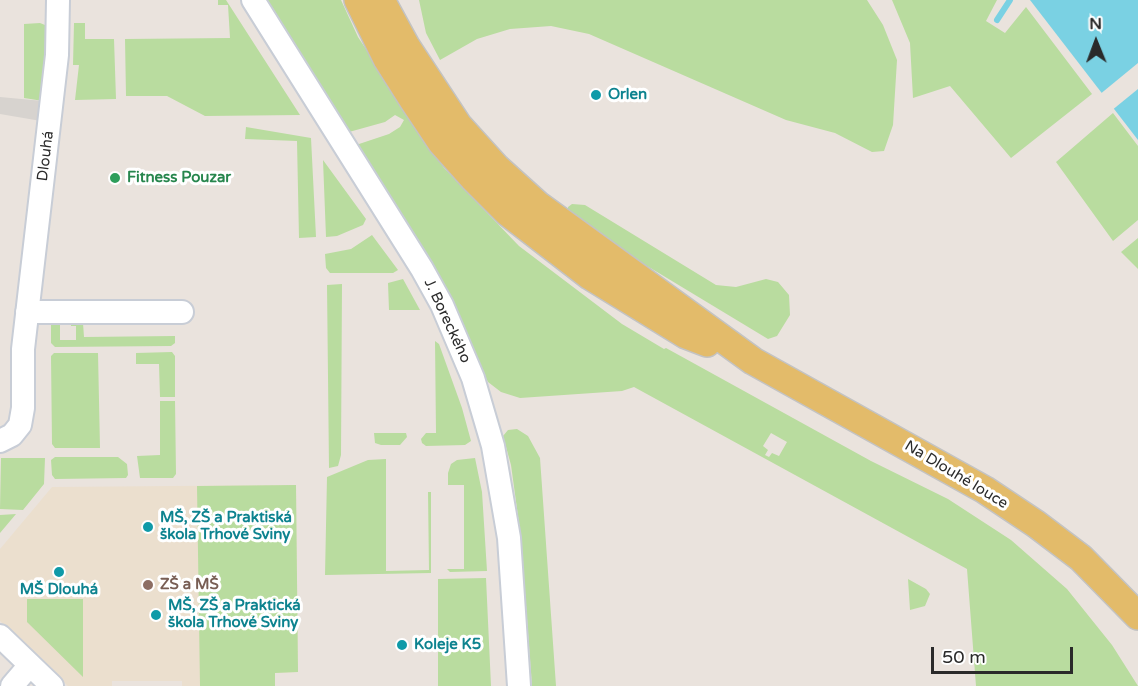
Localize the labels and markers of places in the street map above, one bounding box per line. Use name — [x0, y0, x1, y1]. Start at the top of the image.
place label: Orlen — [608, 86, 647, 104]
marker: Orlen — [589, 88, 603, 102]
place label: Fitness Pouzar — [127, 169, 231, 187]
marker: Fitness Pouzar — [108, 171, 122, 185]
place label: MŠ, ZŠ a Praktiská škola Trhové Sviny — [160, 509, 292, 544]
marker: MŠ, ZŠ a Praktiská škola Trhové Sviny — [141, 520, 155, 534]
marker: MŠ Dlouhá — [52, 565, 66, 579]
place label: ZŠ a MŠ — [160, 576, 219, 594]
marker: ZŠ a MŠ — [141, 578, 155, 592]
place label: MŠ Dlouhá — [20, 581, 98, 599]
place label: MŠ, ZŠ a Praktická škola Trhové Sviny — [168, 597, 301, 632]
marker: MŠ, ZŠ a Praktická škola Trhové Sviny — [149, 608, 163, 622]
place label: Koleje K5 — [414, 636, 481, 654]
marker: Koleje K5 — [395, 638, 409, 652]

